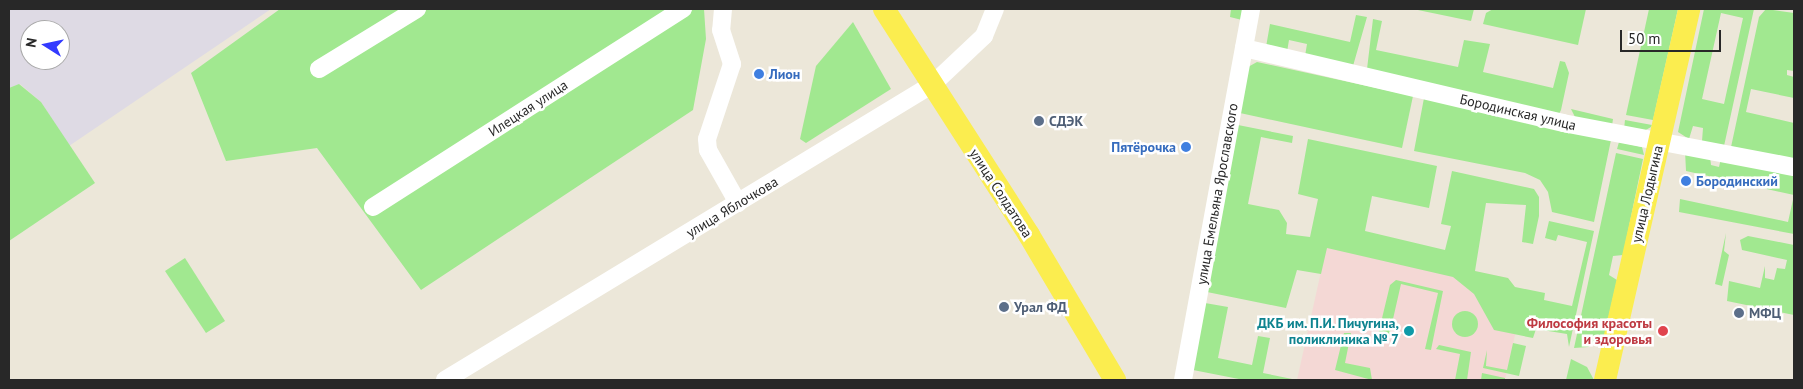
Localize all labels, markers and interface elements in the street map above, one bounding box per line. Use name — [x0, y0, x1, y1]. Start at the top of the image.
north arrow — [20, 20, 70, 70]
scale bar — [1623, 20, 1724, 52]
text: 50 m — [1628, 29, 1661, 48]
text: N — [22, 36, 41, 49]
place label: Лион — [769, 66, 800, 82]
marker: Лион — [753, 68, 765, 80]
street label: Илецкая улица — [485, 76, 571, 140]
street label: Бородинская улица — [1458, 90, 1578, 134]
street label: улица Емельяна Ярославского — [1193, 102, 1241, 286]
place label: СДЭК — [1049, 113, 1083, 129]
marker: СДЭК — [1033, 115, 1045, 127]
place label: Пятёрочка — [1111, 139, 1176, 155]
marker: Пятёрочка — [1180, 141, 1192, 153]
street label: улица Лодыгина — [1628, 144, 1666, 244]
street label: улица Солдатова — [966, 145, 1036, 241]
street label: улица Яблочкова — [683, 173, 781, 241]
place label: Бородинский — [1696, 173, 1778, 189]
marker: Бородинский — [1680, 175, 1692, 187]
place label: Урал ФД — [1014, 299, 1067, 315]
marker: Урал ФД — [998, 301, 1010, 313]
place label: МФЦ — [1749, 305, 1781, 321]
marker: МФЦ — [1733, 307, 1745, 319]
place label: ДКБ им. П.И. Пичугина, поликлиника № 7 — [1255, 315, 1399, 348]
place label: Философия красоты и здоровья — [1527, 315, 1652, 348]
marker: Философия красоты и здоровья — [1656, 324, 1670, 338]
marker: ДКБ им. П.И. Пичугина, поликлиника № 7 — [1403, 325, 1415, 337]

